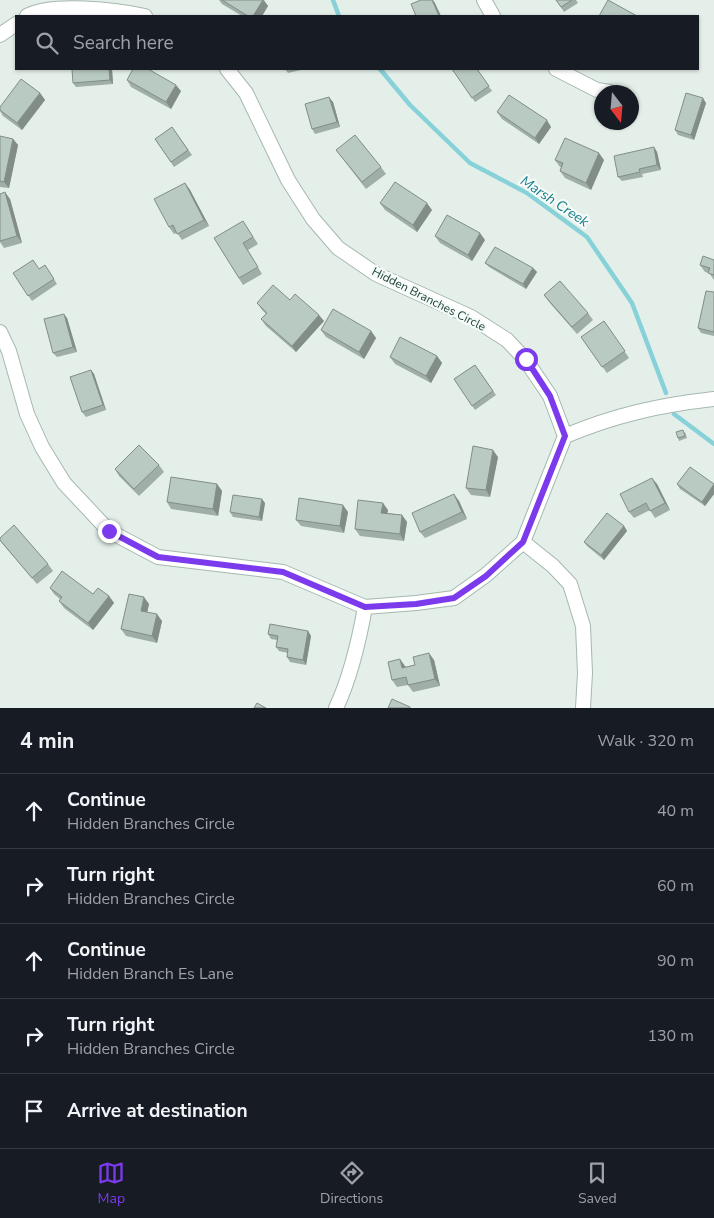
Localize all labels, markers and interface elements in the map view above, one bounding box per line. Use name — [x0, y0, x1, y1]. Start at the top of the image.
search box — [15, 15, 699, 70]
icon: search — [33, 29, 61, 57]
text: Search here — [73, 30, 174, 56]
north arrow — [594, 85, 639, 130]
water label: Marsh Creek — [517, 171, 594, 232]
street label: Hidden Branches Circle — [369, 263, 489, 335]
route start — [515, 348, 538, 371]
route end — [98, 520, 121, 543]
text: 4 min — [20, 727, 74, 755]
text: Walk · 320 m — [598, 730, 694, 752]
text: Continue — [67, 787, 146, 813]
icon: ahead — [20, 797, 48, 825]
text: 40 m — [657, 800, 694, 822]
text: Hidden Branches Circle — [67, 813, 235, 835]
text: Turn right — [67, 862, 154, 888]
icon: right — [20, 872, 48, 900]
text: 60 m — [657, 875, 694, 897]
text: Hidden Branches Circle — [67, 888, 235, 910]
text: Continue — [67, 937, 146, 963]
icon: ahead — [20, 947, 48, 975]
text: 90 m — [657, 950, 694, 972]
text: Hidden Branch Es Lane — [67, 963, 234, 985]
text: Turn right — [67, 1012, 154, 1038]
icon: right — [20, 1022, 48, 1050]
text: 130 m — [647, 1025, 694, 1047]
text: Hidden Branches Circle — [67, 1038, 235, 1060]
icon: arrive — [20, 1097, 48, 1125]
text: Arrive at destination — [67, 1098, 248, 1124]
tab: Map — [97, 1159, 125, 1208]
tab: Directions — [320, 1159, 383, 1208]
tab: Saved — [578, 1159, 617, 1208]

